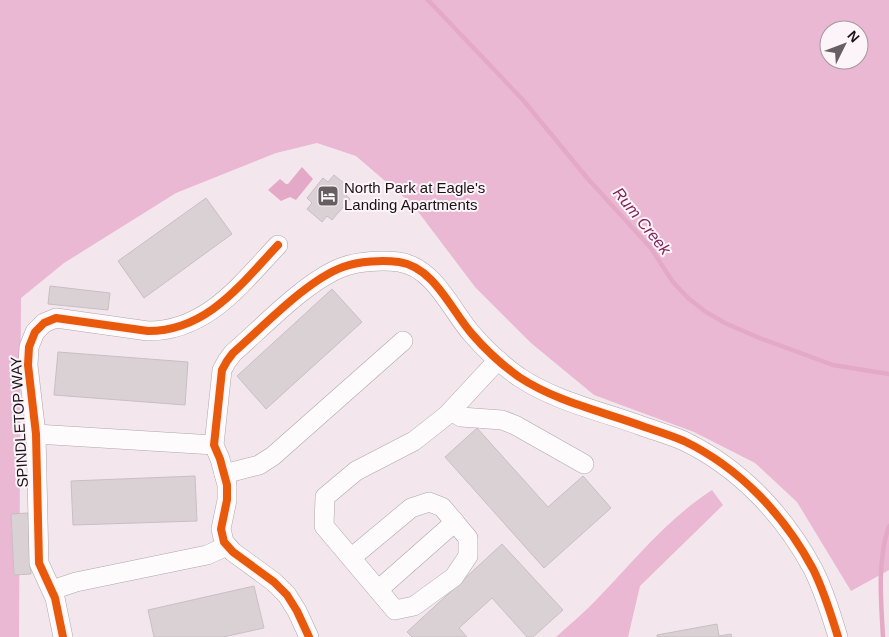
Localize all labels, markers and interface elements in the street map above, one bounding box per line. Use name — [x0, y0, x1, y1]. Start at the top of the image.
north arrow — [819, 20, 869, 70]
text: N — [844, 27, 863, 45]
place label: North Park at Eagle's Landing Apartments — [344, 179, 485, 213]
hotel icon: North Park at Eagle's Landing Apartments — [316, 184, 340, 208]
water label: Rum Creek — [610, 184, 675, 259]
street label: SPINDLETOP WAY — [7, 356, 31, 488]

